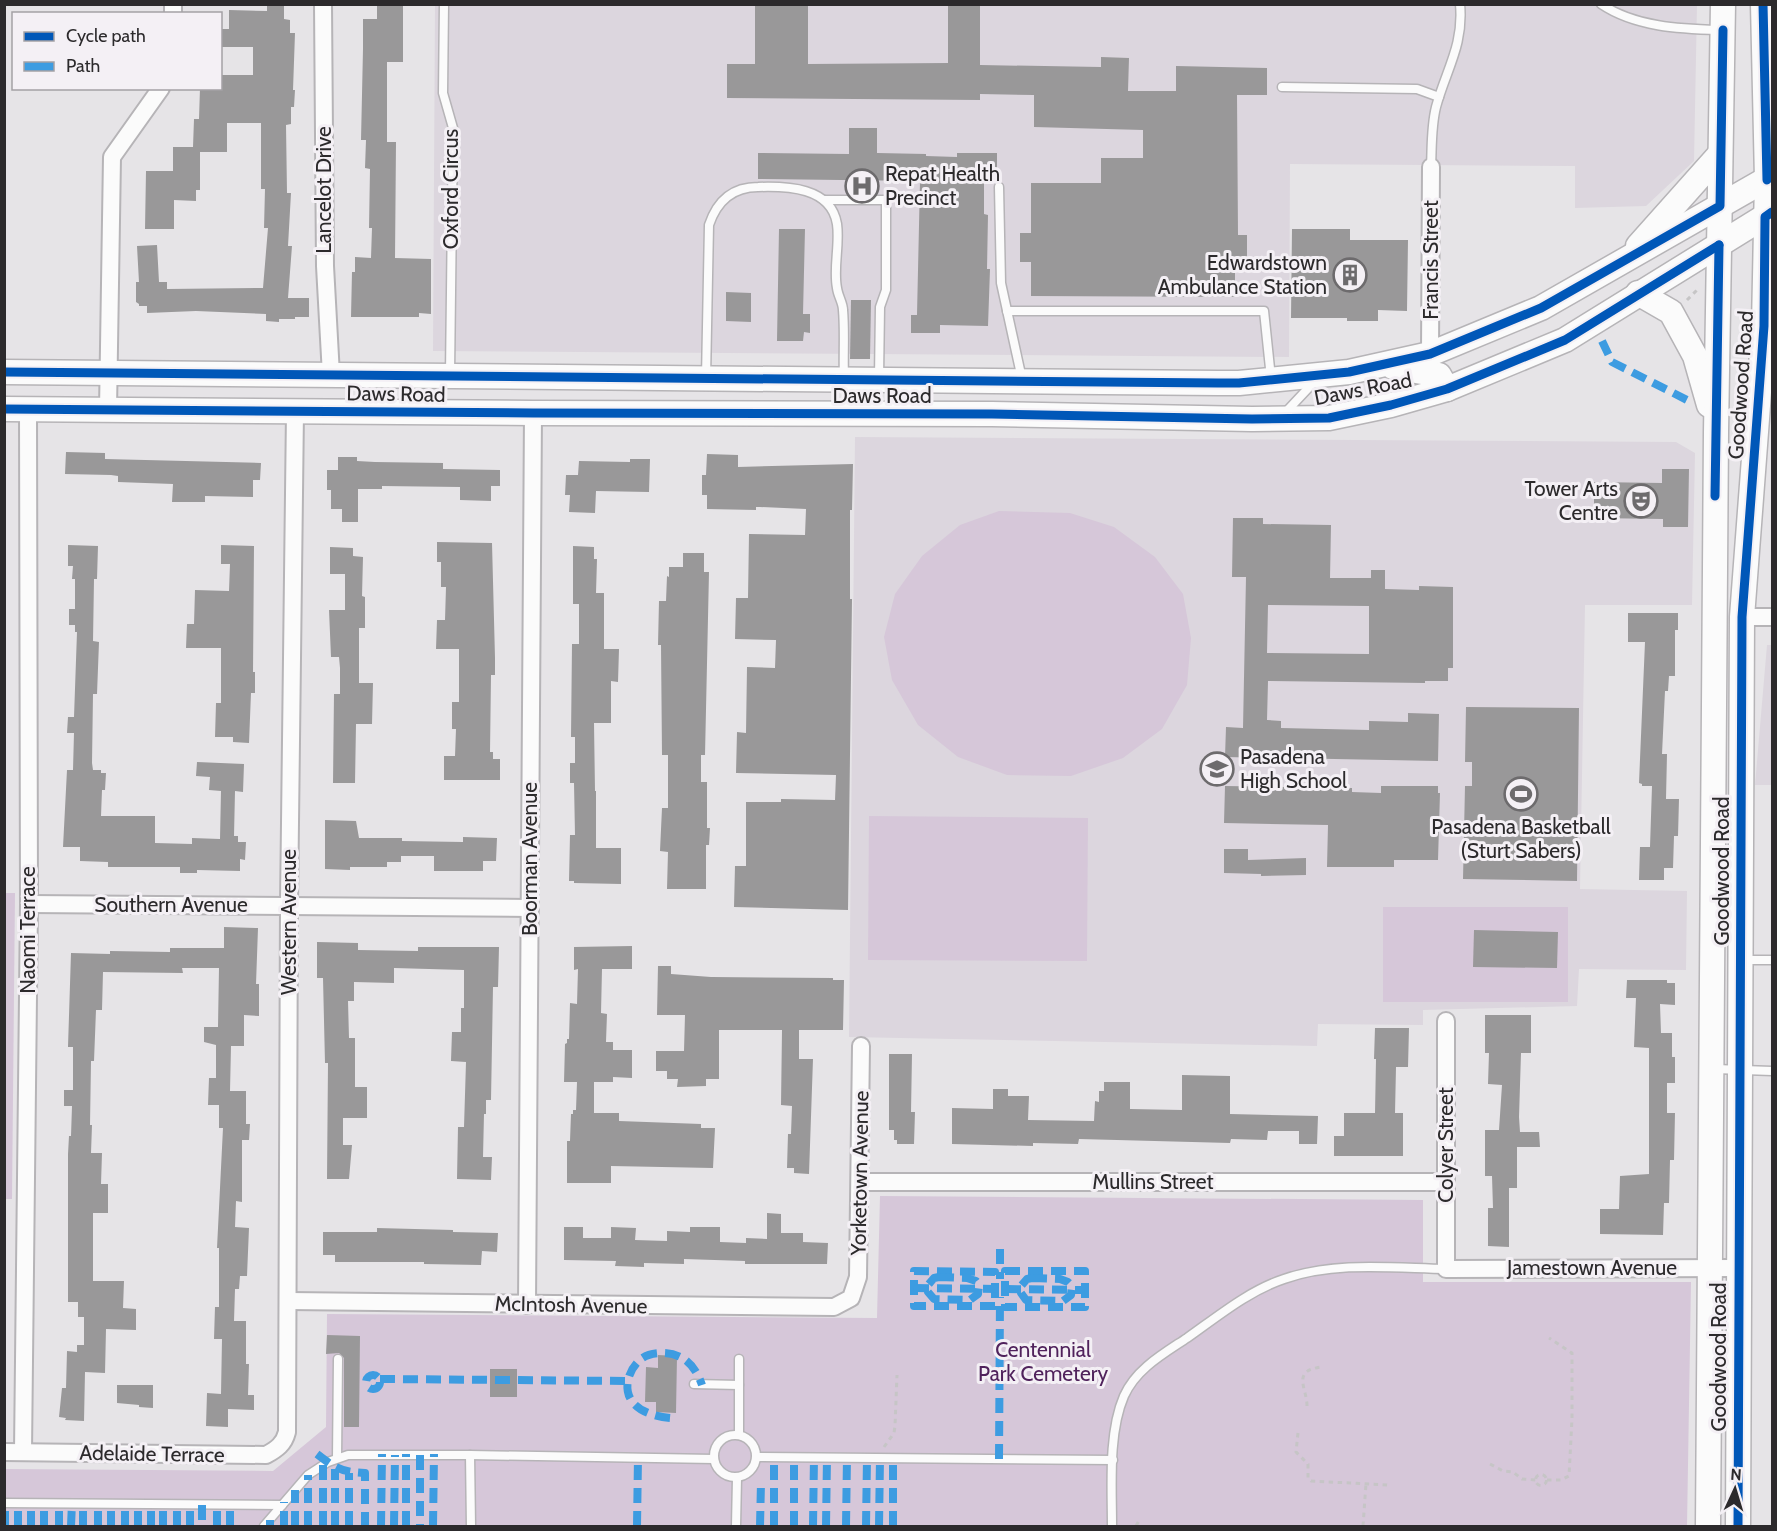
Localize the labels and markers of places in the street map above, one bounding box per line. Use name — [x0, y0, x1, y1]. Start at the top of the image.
place label: Repat Health Precinct — [885, 161, 1000, 210]
hospital icon: Repat Health Precinct — [844, 168, 880, 204]
place label: Edwardstown Ambulance Station — [1158, 250, 1327, 299]
building icon: Edwardstown Ambulance Station — [1332, 257, 1368, 293]
place label: Tower Arts Centre — [1524, 476, 1618, 525]
theatre icon: Tower Arts Centre — [1623, 483, 1659, 519]
place label: Pasadena High School — [1240, 744, 1347, 793]
school or university icon: Pasadena High School — [1199, 751, 1235, 787]
sports icon: Pasadena Basketball (Sturt Sabers) — [1503, 776, 1539, 812]
place label: Pasadena Basketball (Sturt Sabers) — [1431, 814, 1611, 863]

